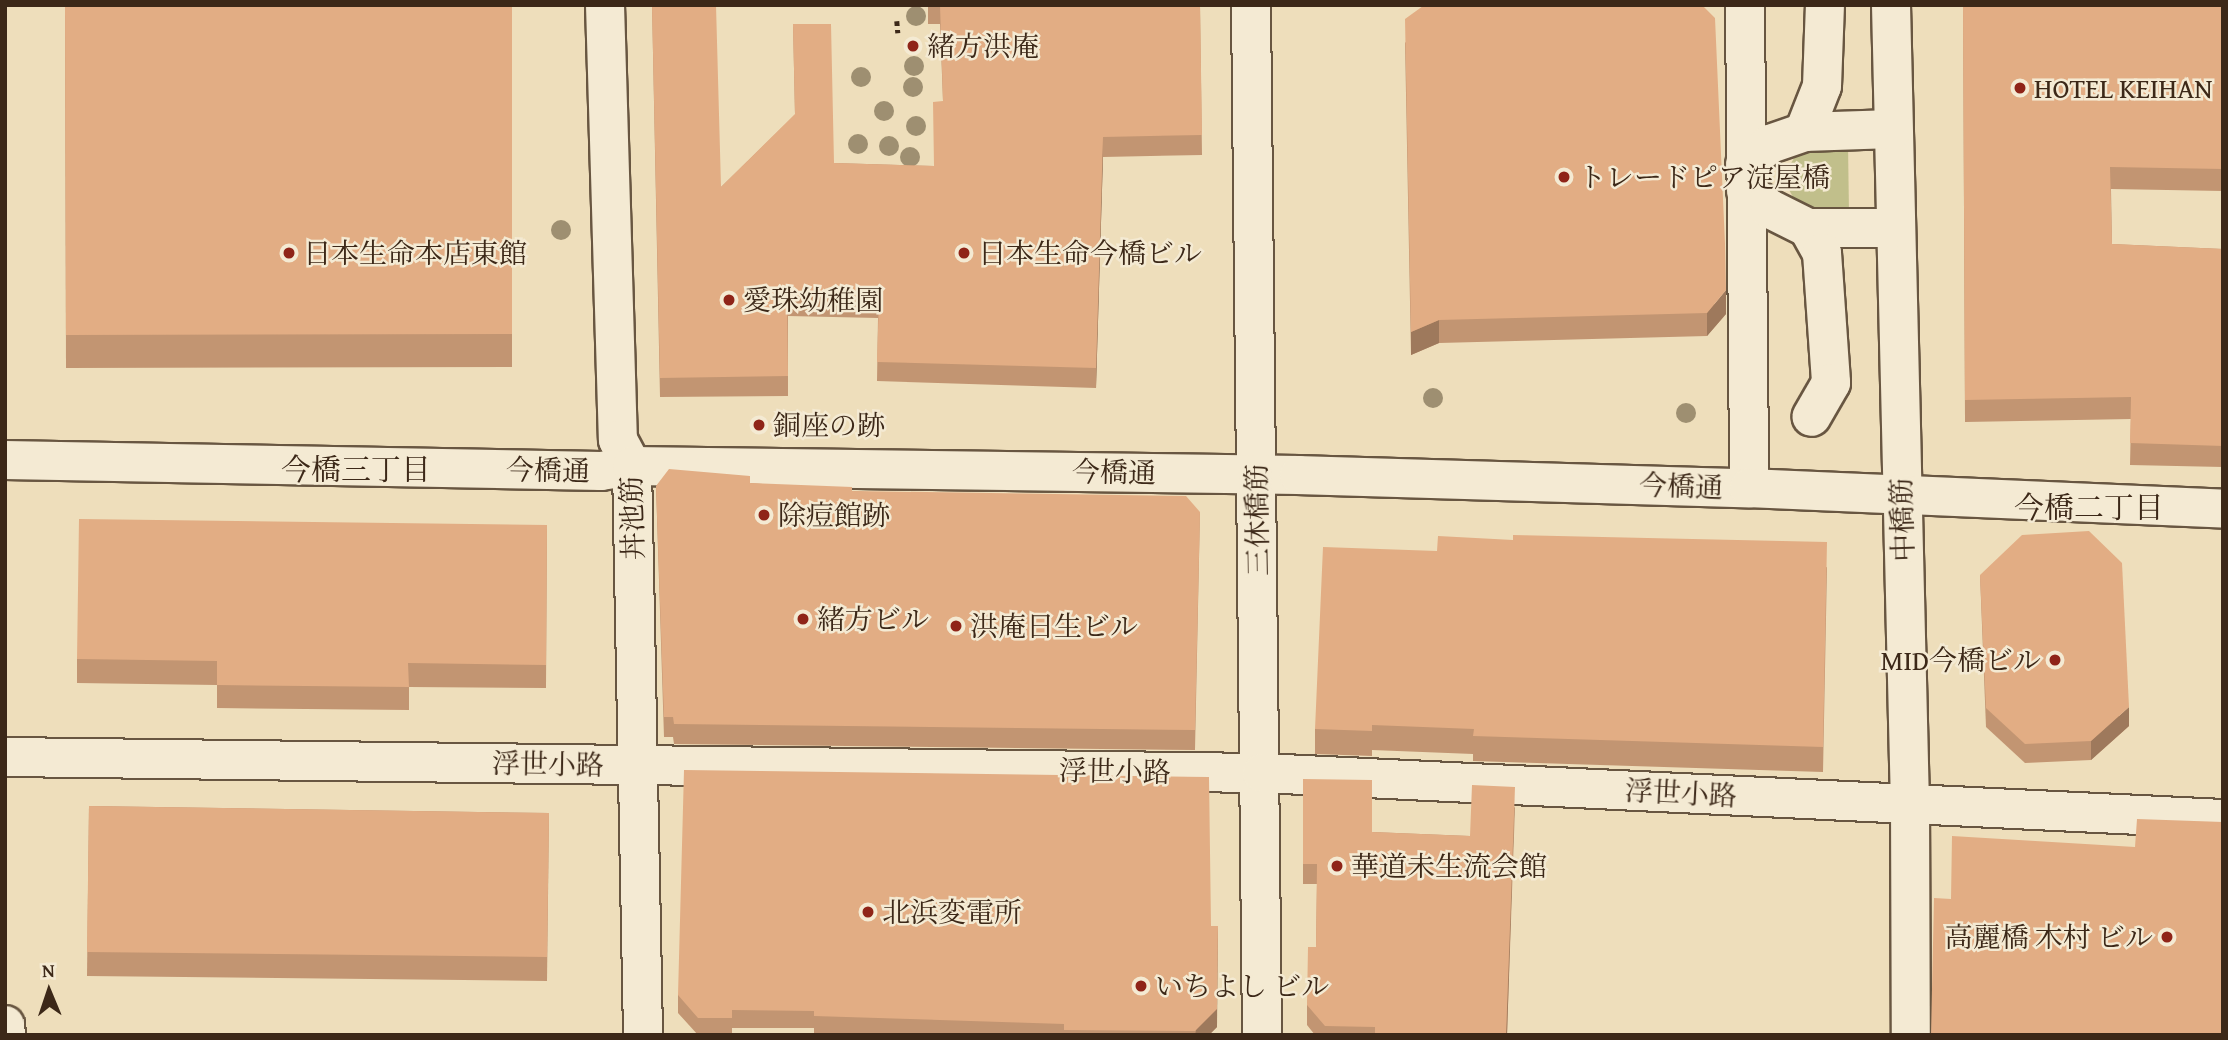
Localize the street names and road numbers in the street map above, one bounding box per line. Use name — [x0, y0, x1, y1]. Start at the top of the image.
street label: 今橋通 — [506, 452, 590, 488]
street label: 今橋通 — [1072, 454, 1156, 490]
street label: 三休橋筋 — [1239, 464, 1275, 576]
street label: 今橋通 — [1638, 468, 1724, 504]
street label: 丼池筋 — [614, 475, 650, 561]
street label: 中橋筋 — [1884, 477, 1920, 563]
street label: 浮世小路 — [492, 746, 604, 782]
street label: 浮世小路 — [1059, 753, 1171, 789]
street label: 浮世小路 — [1624, 773, 1738, 813]

